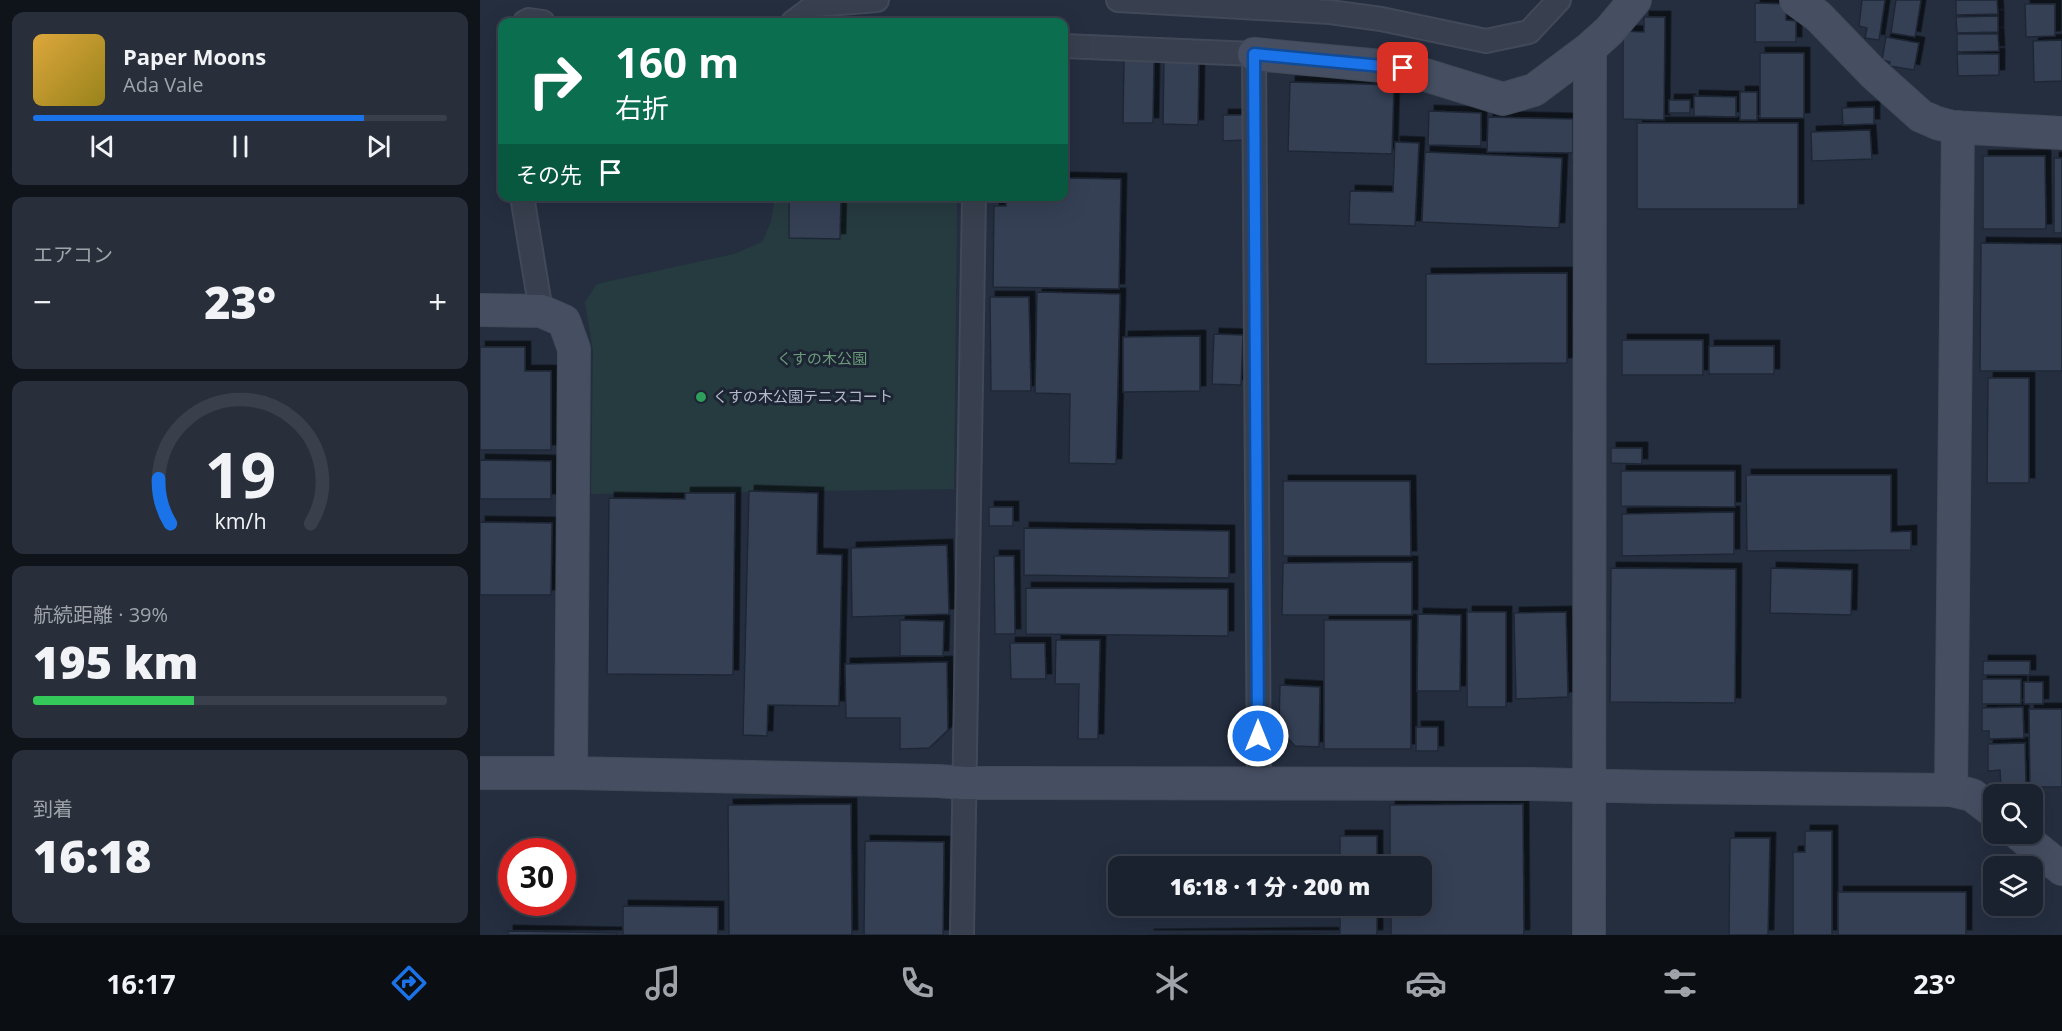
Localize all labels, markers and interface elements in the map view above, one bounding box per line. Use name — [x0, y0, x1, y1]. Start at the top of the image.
text: 160 m — [615, 33, 739, 90]
text: Paper Moons — [123, 41, 266, 71]
icon: right — [516, 42, 594, 120]
pin — [1377, 42, 1428, 93]
icon: arrive — [1386, 51, 1419, 84]
text: Ada Vale — [123, 71, 204, 98]
text: 右折 — [615, 89, 669, 126]
icon: previous — [86, 130, 119, 163]
icon: pause — [224, 130, 257, 163]
icon: next — [362, 130, 395, 163]
icon: arrive — [594, 156, 627, 189]
text: その先 — [516, 159, 582, 189]
text: エアコン — [33, 241, 113, 268]
text: 23° — [204, 271, 276, 332]
text: − — [33, 279, 52, 324]
text: + — [428, 279, 447, 324]
park label: くすの木公園 — [777, 348, 867, 368]
place label: くすの木公園テニスコート — [713, 386, 893, 406]
marker: くすの木公園テニスコート — [694, 390, 708, 404]
text: 19 — [204, 432, 276, 517]
text: km/h — [214, 507, 266, 536]
text: 航続距離 · 39% — [33, 601, 168, 628]
text: 195 km — [33, 631, 198, 692]
position arrow — [1226, 704, 1290, 768]
map controls — [1983, 784, 2043, 916]
button: search — [1983, 784, 2043, 844]
text: 到着 — [33, 795, 73, 822]
text: 16:18 — [33, 825, 151, 886]
speed limit sign: 30 — [498, 838, 576, 916]
button: layers — [1983, 856, 2043, 916]
text: 16:18 · 1 分 · 200 m — [1170, 871, 1370, 901]
icon: directions — [388, 962, 430, 1004]
icon: music — [642, 962, 684, 1004]
icon: phone — [896, 962, 938, 1004]
icon: climate — [1151, 962, 1193, 1004]
icon: car — [1405, 962, 1447, 1004]
icon: filters — [1659, 962, 1701, 1004]
text: 16:17 — [106, 965, 176, 1002]
text: 23° — [1913, 965, 1956, 1002]

